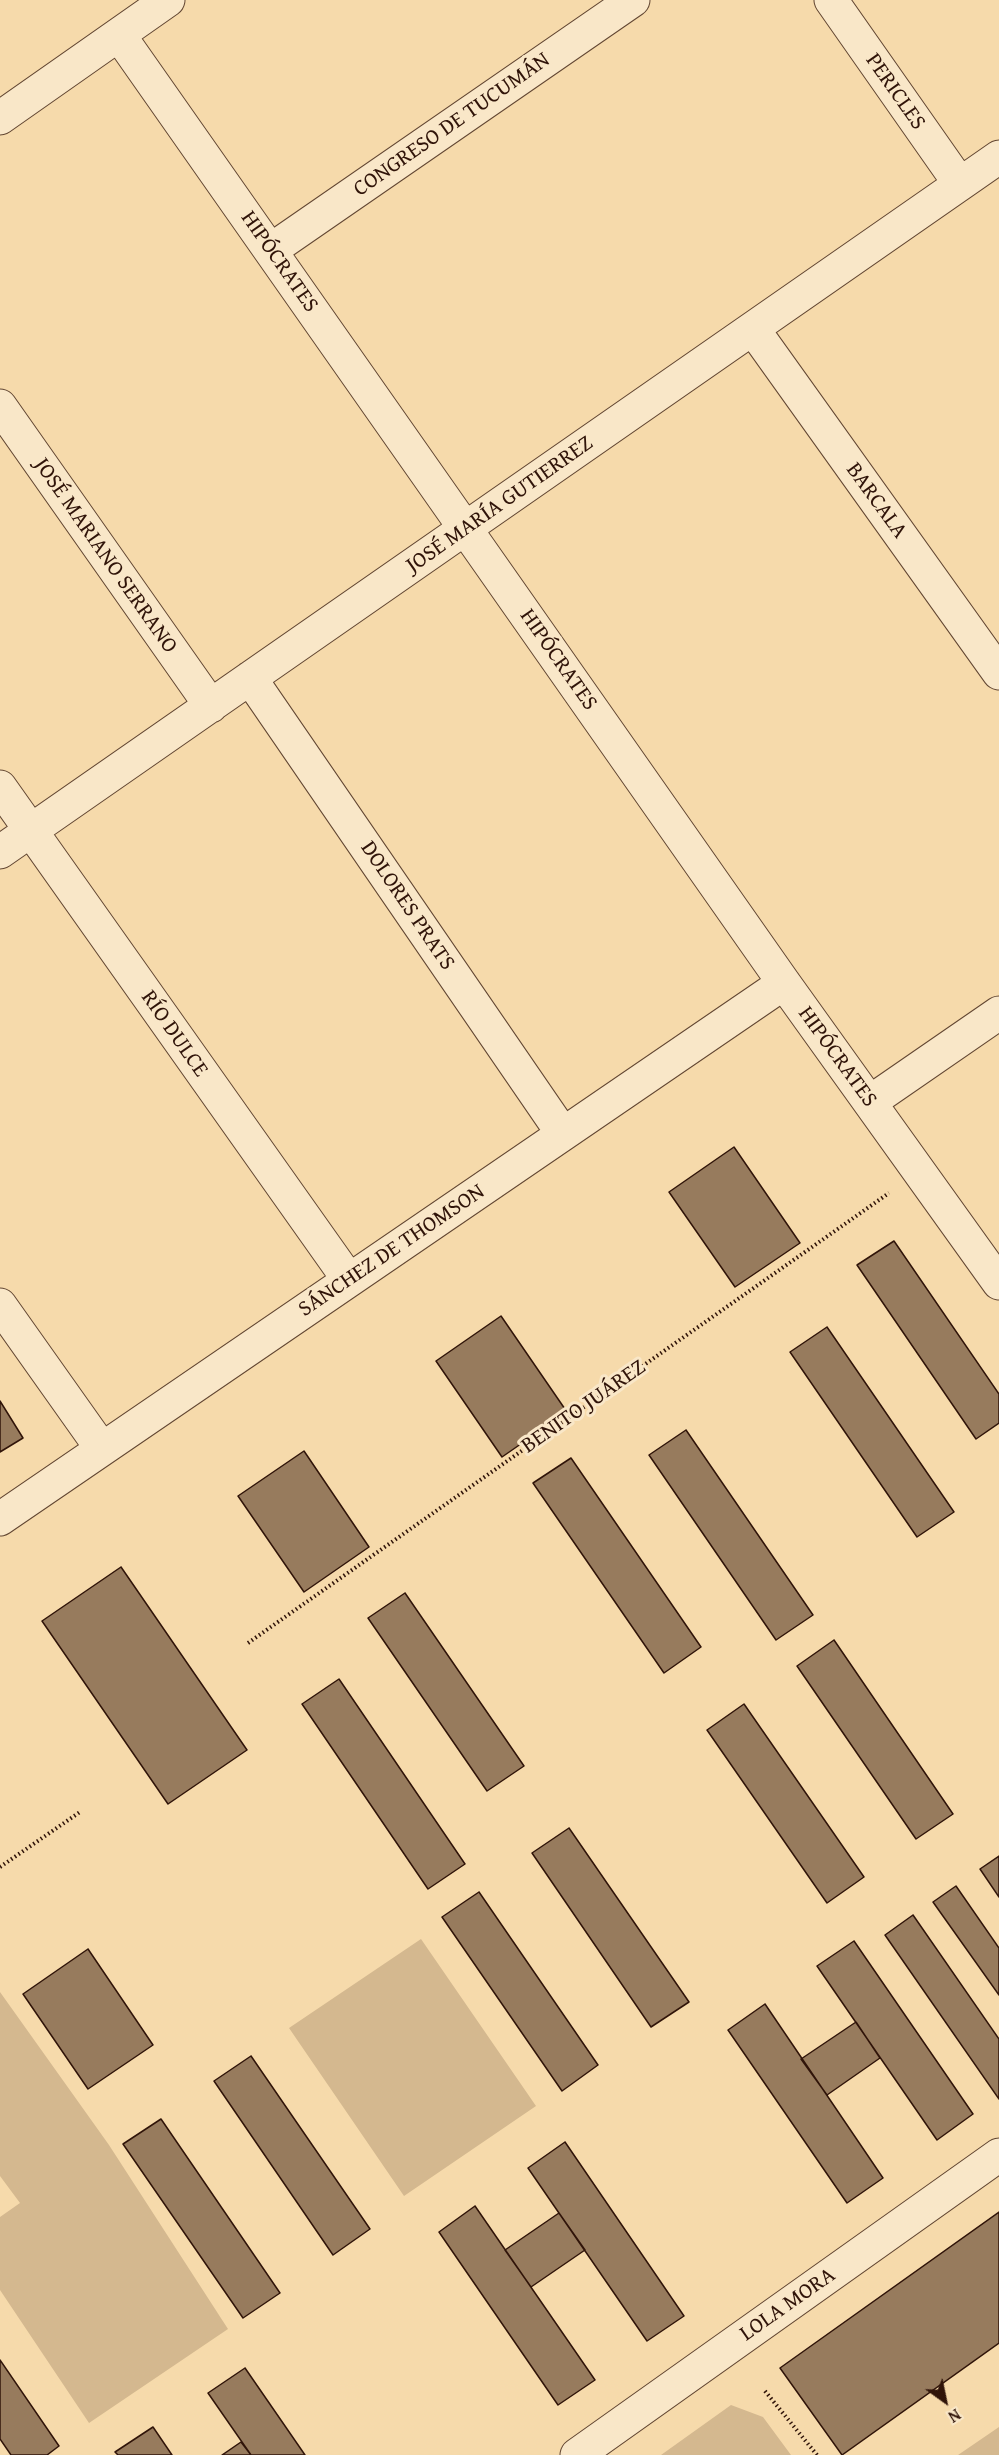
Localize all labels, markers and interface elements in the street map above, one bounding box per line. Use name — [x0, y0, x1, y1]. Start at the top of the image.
street label: CONGRESO DE TUCUMÁN — [349, 47, 555, 203]
street label: PERICLES — [859, 49, 931, 135]
street label: HIPÓCRATES — [234, 206, 324, 318]
street label: JOSÉ MARÍA GUTIERREZ — [402, 431, 598, 579]
street label: JOSÉ MARIANO SERRANO — [28, 453, 182, 659]
street label: BARCALA — [840, 458, 912, 544]
street label: HIPÓCRATES — [513, 604, 603, 716]
street label: DOLORES PRATS — [354, 836, 460, 976]
street label: RÍO DULCE — [135, 986, 213, 1082]
street label: HIPÓCRATES — [792, 1002, 882, 1112]
street label: SÁNCHEZ DE THOMSON — [294, 1179, 490, 1323]
street label: BENITO JUÁREZ — [517, 1354, 651, 1460]
street label: LOLA MORA — [735, 2263, 841, 2347]
north arrow — [915, 2371, 975, 2431]
text: N — [944, 2403, 966, 2429]

